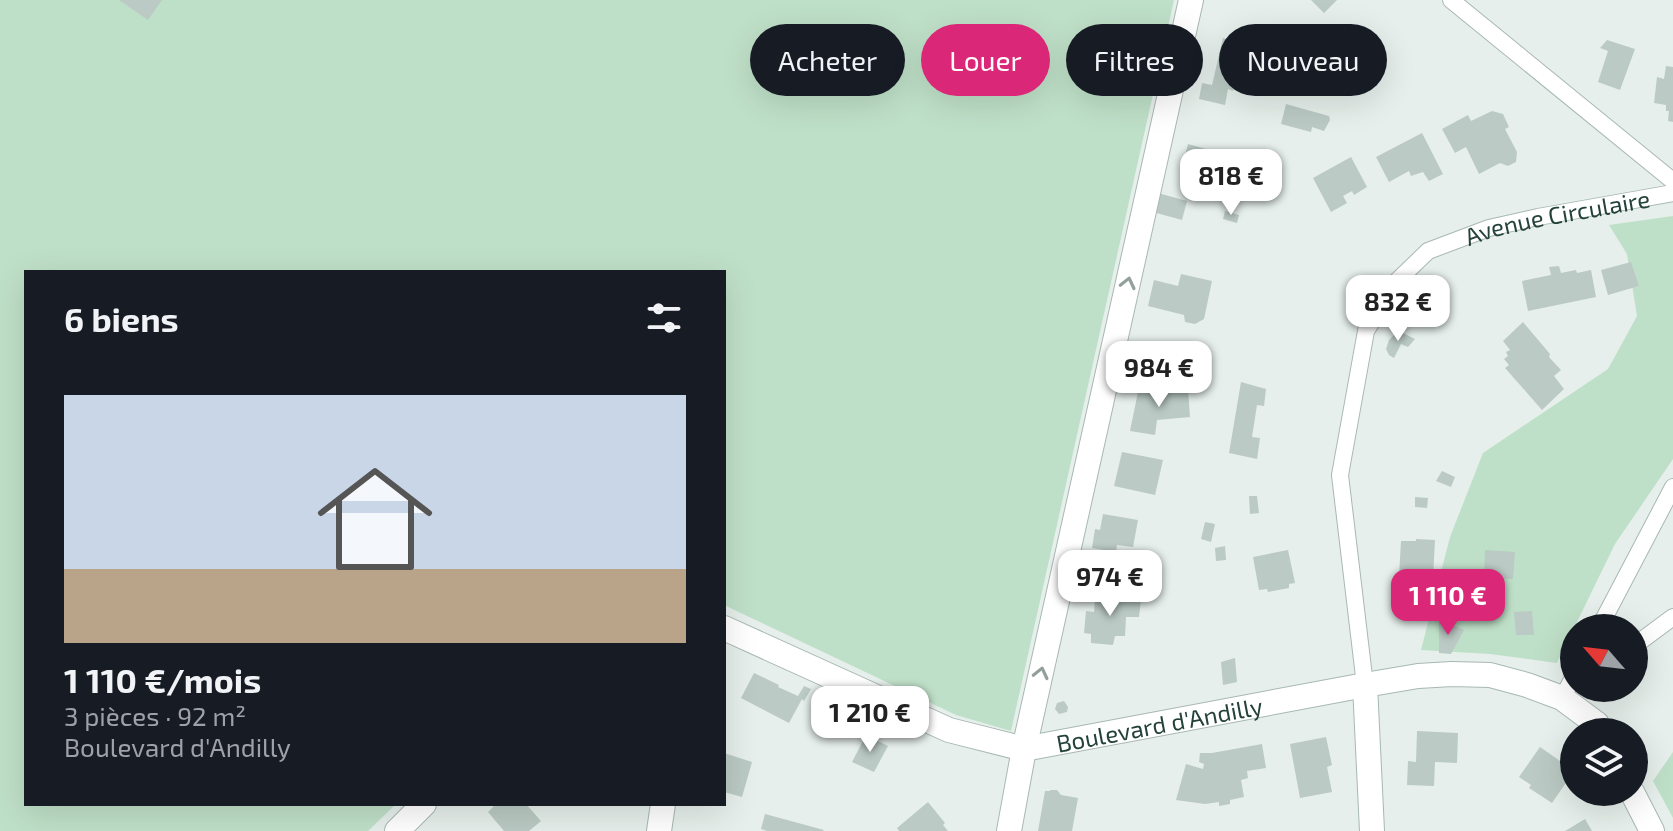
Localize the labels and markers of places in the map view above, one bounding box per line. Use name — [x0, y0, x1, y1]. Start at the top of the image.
pin: 818 € — [1175, 149, 1287, 217]
pin: 832 € — [1342, 275, 1454, 343]
pin: 984 € — [1103, 341, 1215, 409]
pin: 974 € — [1054, 550, 1166, 618]
pin: 1 110 € — [1374, 569, 1522, 637]
pin: 1 210 € — [796, 686, 944, 754]

